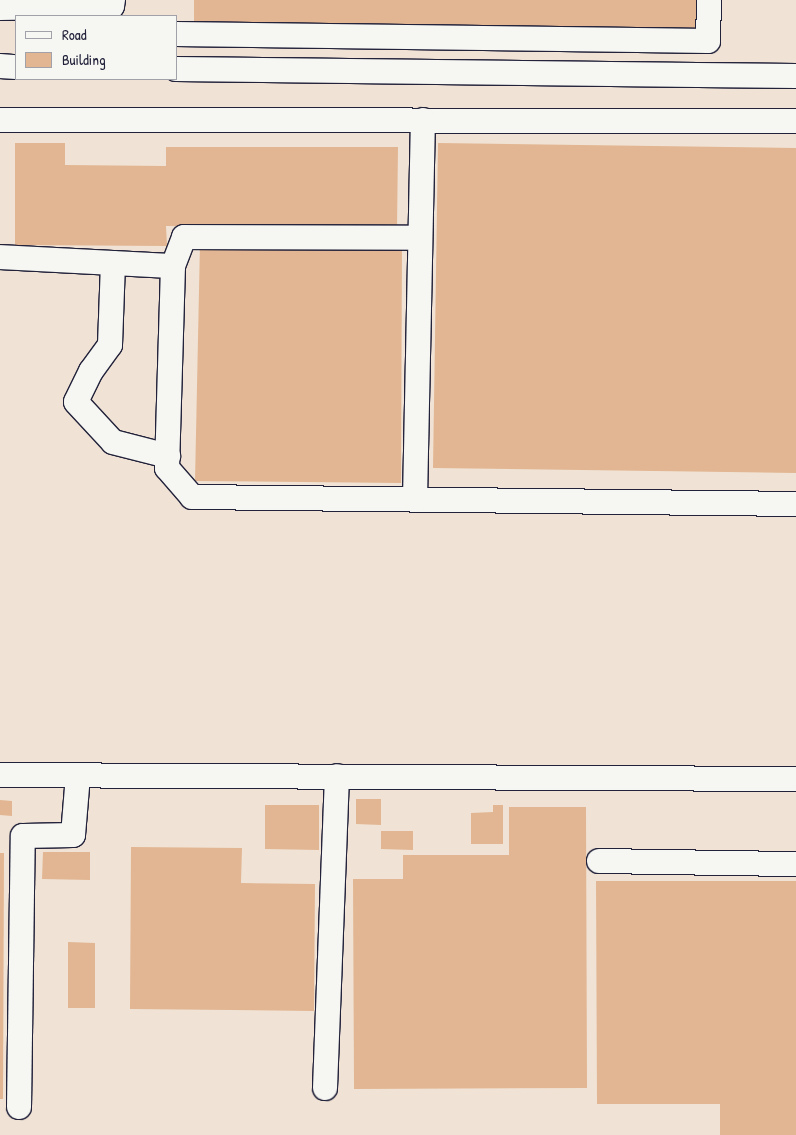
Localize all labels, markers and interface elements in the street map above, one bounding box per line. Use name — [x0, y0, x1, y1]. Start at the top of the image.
legend — [15, 15, 178, 80]
text: Road — [62, 24, 87, 45]
text: Building — [62, 49, 106, 70]

